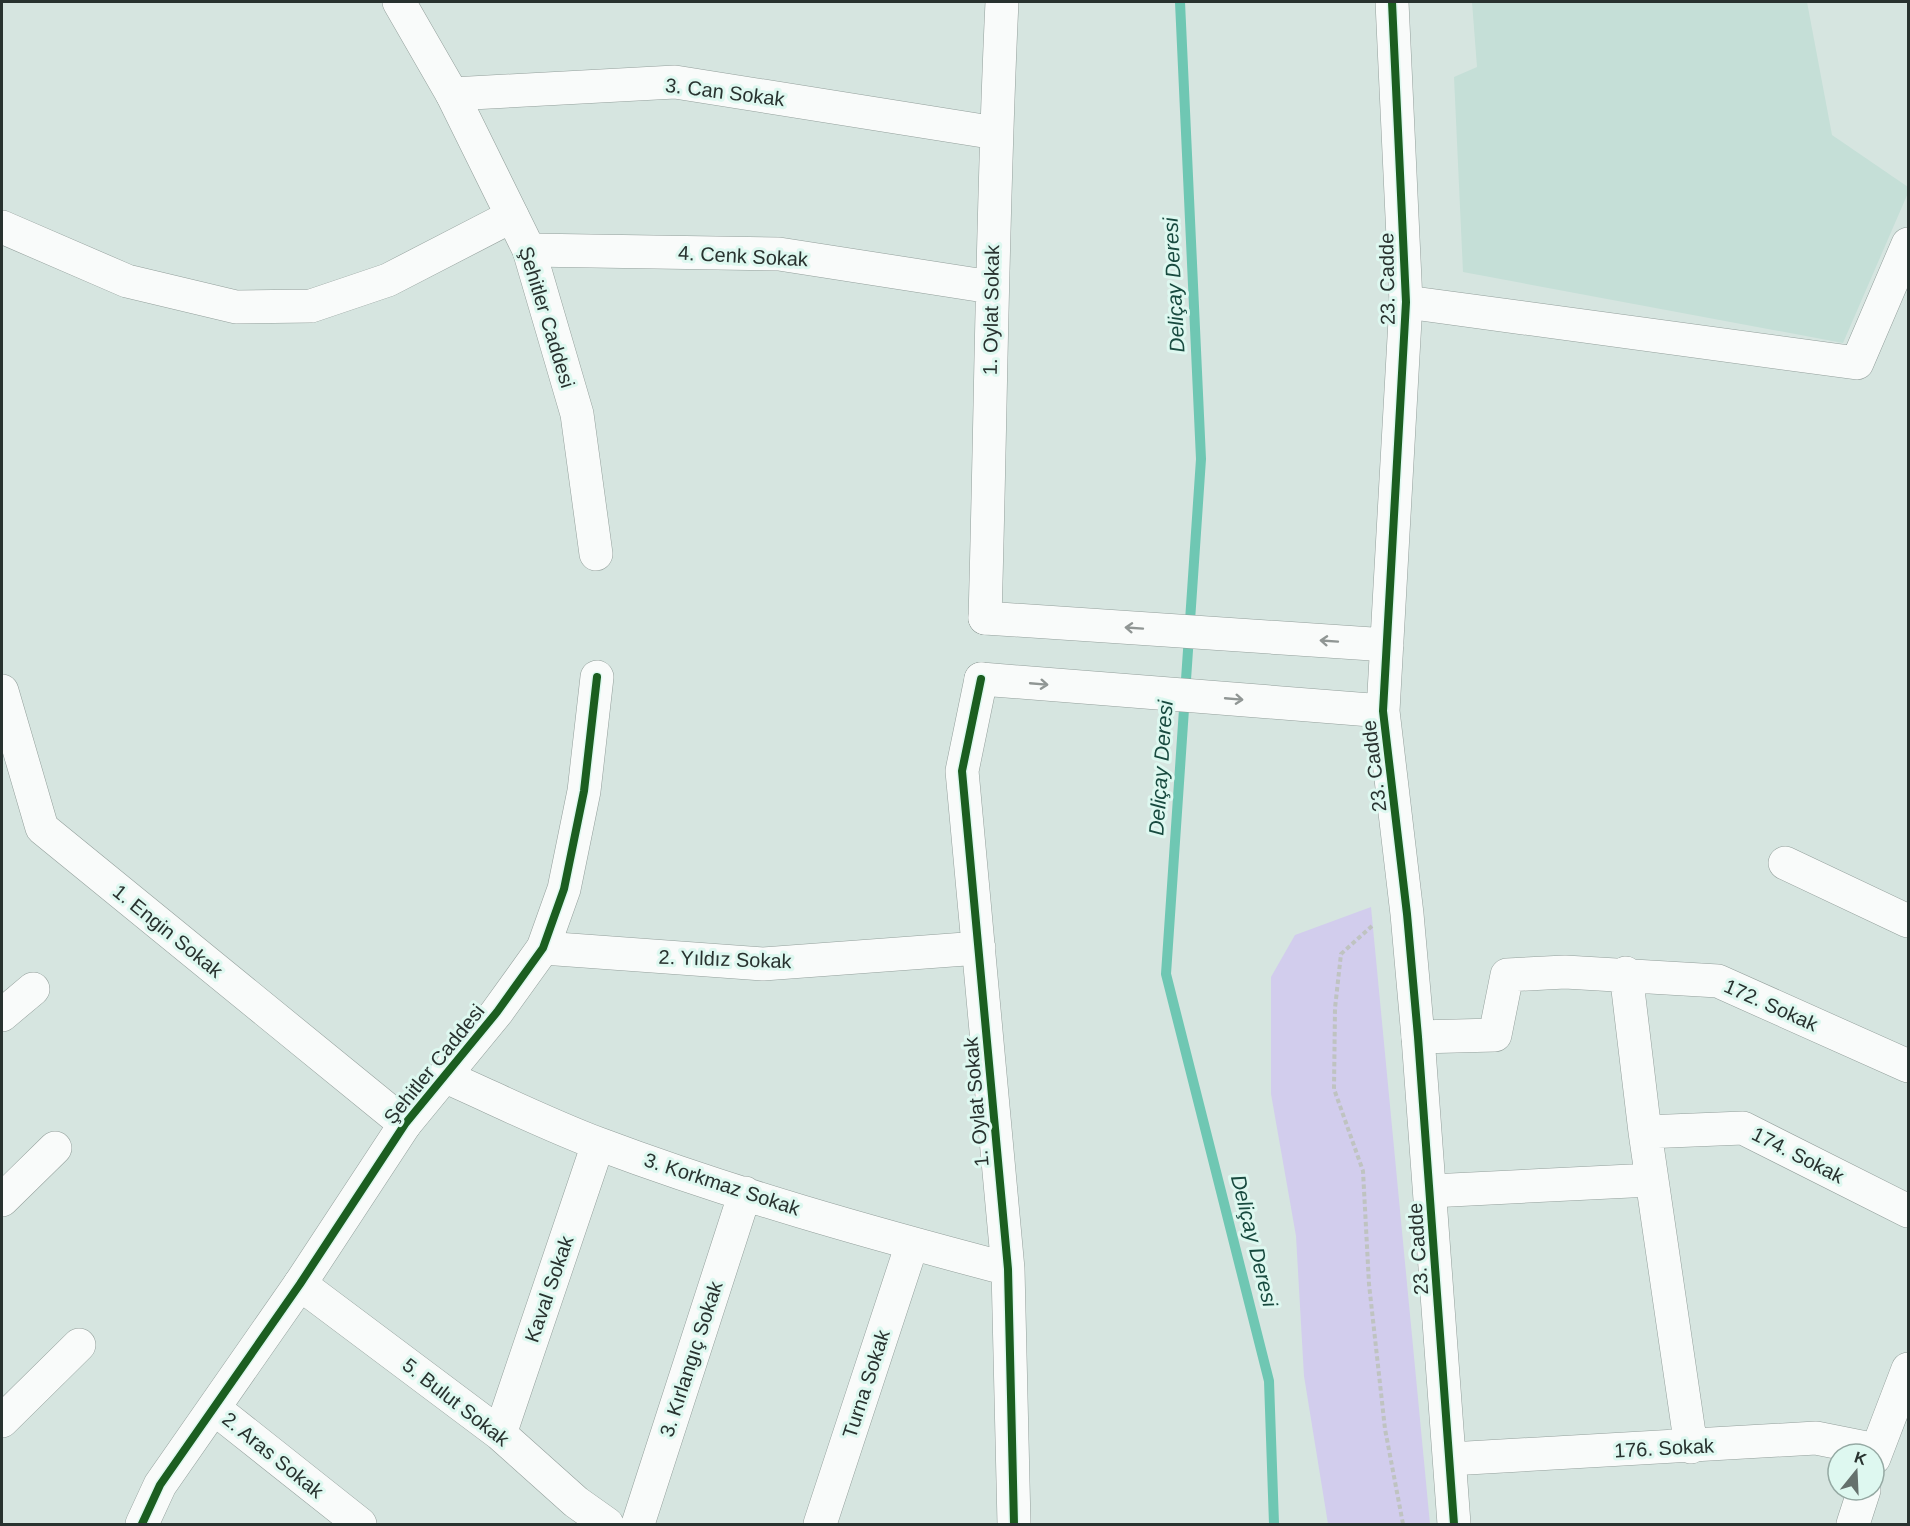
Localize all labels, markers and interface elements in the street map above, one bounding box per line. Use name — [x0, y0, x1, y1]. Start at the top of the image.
street label: 3. Can Sokak — [664, 74, 787, 110]
water label: Deliçay Deresi — [1158, 215, 1189, 353]
street label: 23. Cadde — [1375, 233, 1399, 325]
street label: 4. Cenk Sokak — [677, 242, 810, 270]
street label: Şehitler Caddesi — [515, 244, 579, 390]
street label: 1. Oylat Sokak — [979, 244, 1003, 375]
one-way arrow — [1125, 623, 1145, 634]
one-way arrow — [1319, 635, 1339, 646]
one-way arrow — [1029, 679, 1049, 690]
one-way arrow — [1223, 694, 1243, 705]
water label: Deliçay Deresi — [1144, 698, 1177, 836]
street label: 23. Cadde — [1357, 719, 1391, 813]
street label: 1. Engin Sokak — [109, 880, 228, 983]
street label: 2. Yıldız Sokak — [658, 946, 793, 972]
street label: 172. Sokak — [1721, 975, 1822, 1036]
street label: Şehitler Caddesi — [379, 1000, 489, 1128]
street label: 1. Oylat Sokak — [959, 1035, 993, 1168]
street label: 174. Sokak — [1748, 1122, 1848, 1188]
street label: 3. Korkmaz Sokak — [641, 1148, 804, 1220]
water label: Deliçay Deresi — [1227, 1172, 1282, 1311]
street label: 23. Cadde — [1404, 1202, 1432, 1296]
street label: Kaval Sokak — [521, 1232, 578, 1345]
street label: 3. Kırlangıç Sokak — [655, 1277, 727, 1440]
street label: Turna Sokak — [838, 1326, 894, 1441]
street label: 5. Bulut Sokak — [398, 1354, 514, 1451]
street label: 2. Aras Sokak — [218, 1408, 329, 1503]
street label: 176. Sokak — [1613, 1434, 1716, 1462]
north arrow — [1826, 1442, 1886, 1502]
text: K — [1852, 1448, 1869, 1468]

